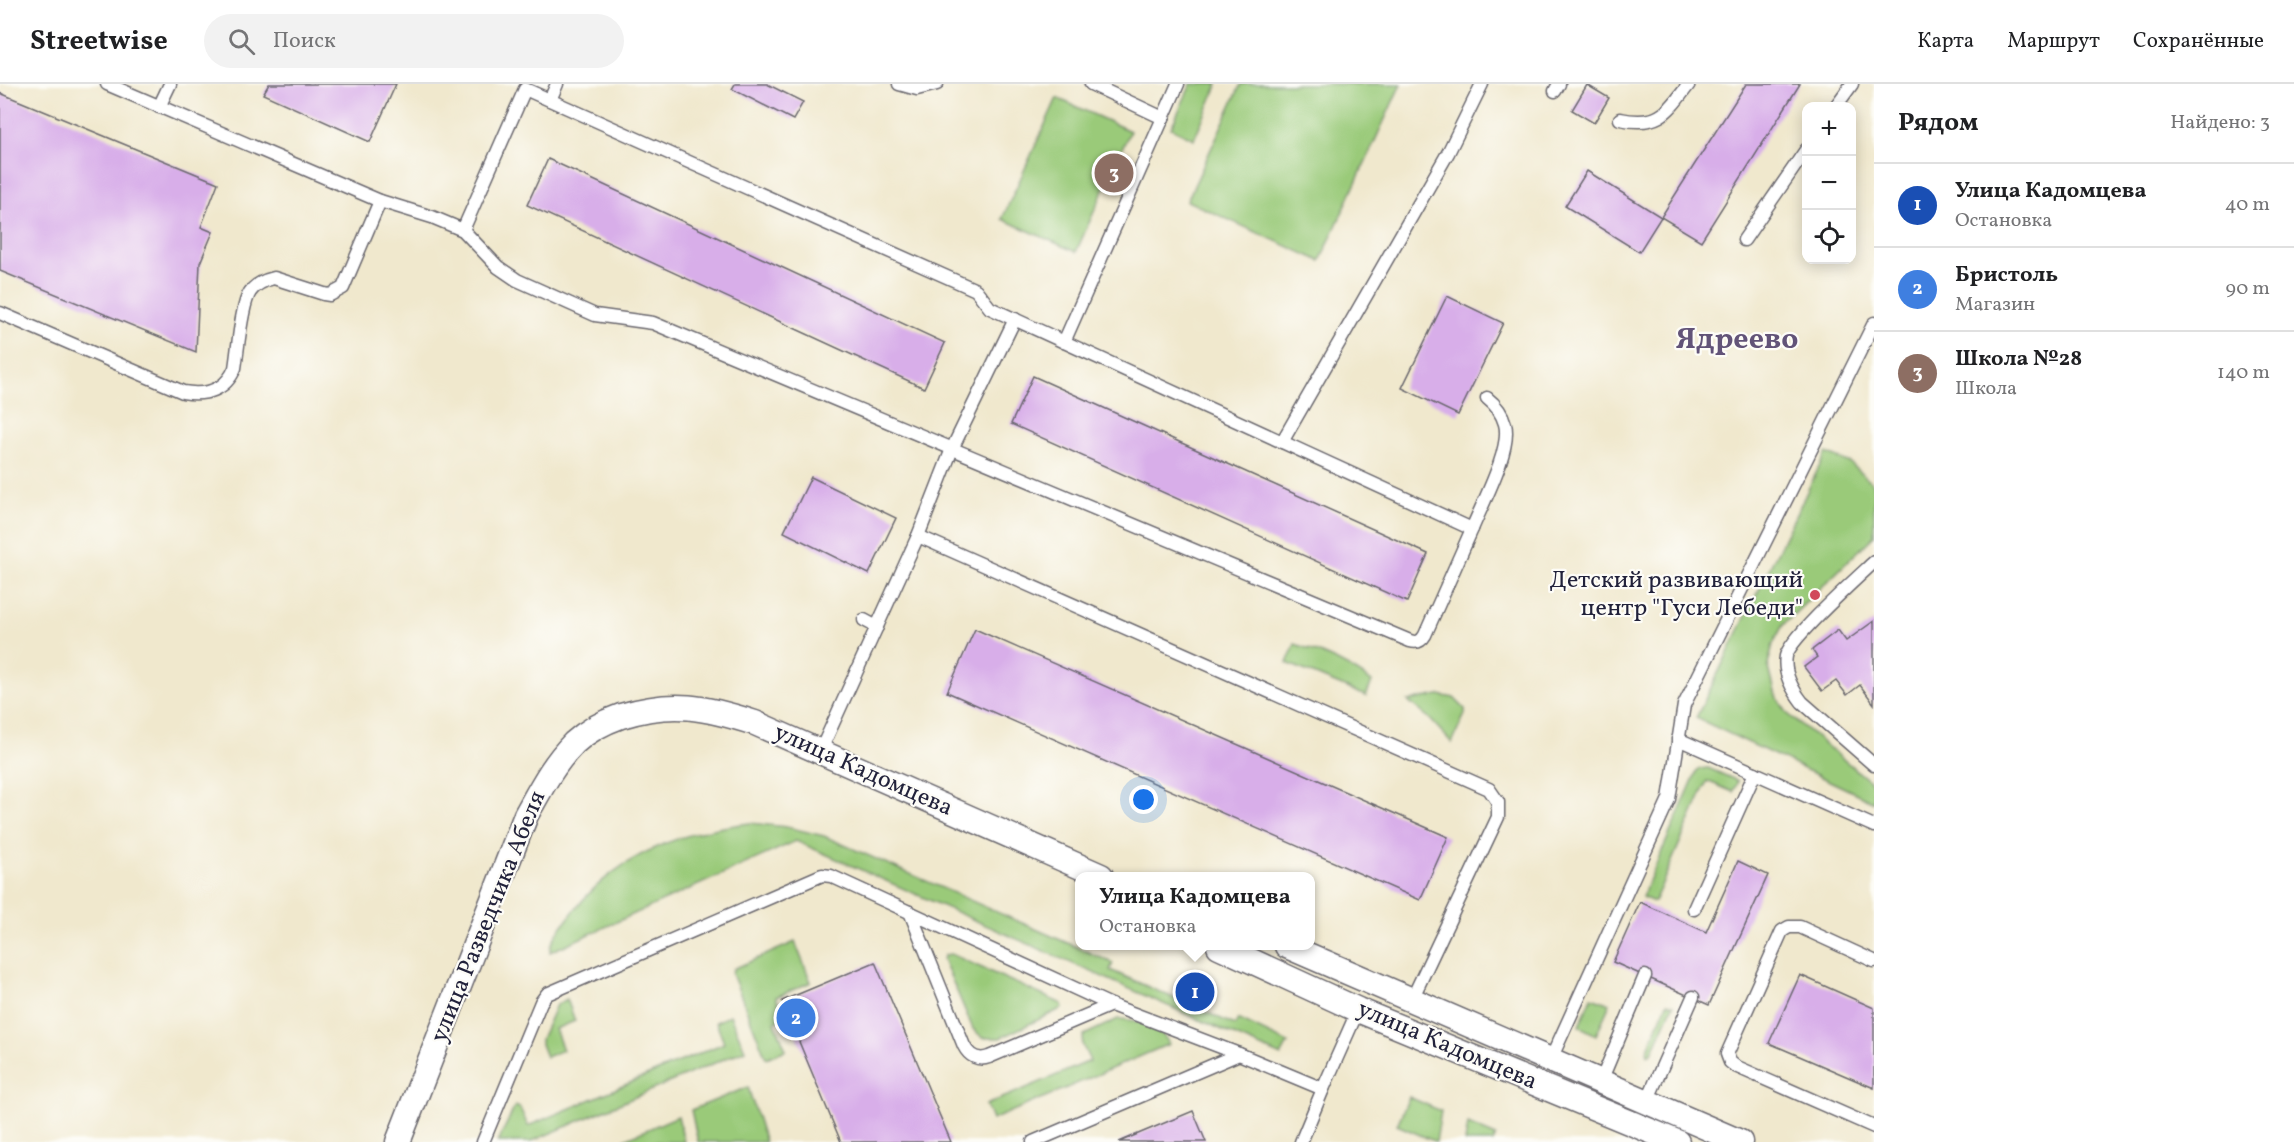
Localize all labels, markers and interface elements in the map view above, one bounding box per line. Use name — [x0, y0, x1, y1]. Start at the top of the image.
search box — [204, 14, 624, 68]
text: Streetwise — [30, 22, 168, 61]
icon: search — [225, 25, 258, 58]
text: Поиск — [273, 26, 336, 57]
text: Карта — [1917, 27, 1974, 56]
text: Маршрут — [2007, 27, 2100, 56]
text: Сохранённые — [2133, 27, 2264, 56]
map controls — [1802, 102, 1856, 264]
button: + — [1802, 102, 1856, 156]
text: Рядом — [1898, 105, 1978, 141]
text: Найдено: 3 — [2170, 109, 2270, 137]
pin: 3 — [1094, 150, 1134, 196]
button: − — [1802, 156, 1856, 210]
text: Улица Кадомцева — [1955, 176, 2147, 207]
text: 1 — [1913, 191, 1922, 219]
text: 40 m — [2225, 191, 2270, 219]
text: Остановка — [1955, 207, 2052, 235]
button: locate — [1802, 210, 1856, 264]
text: Бристоль — [1955, 260, 2058, 291]
text: 2 — [1912, 275, 1923, 303]
text: 90 m — [2226, 275, 2270, 303]
text: Магазин — [1955, 291, 2035, 319]
district label: Ядреево — [1676, 319, 1798, 361]
text: Школа №28 — [1955, 344, 2082, 375]
text: 3 — [1912, 359, 1923, 387]
text: 140 m — [2217, 359, 2270, 387]
text: Школа — [1955, 375, 2017, 403]
place label: Детский развивающий центр "Гуси Лебеди" — [1550, 564, 1803, 626]
marker: Детский развивающий центр "Гуси Лебеди" — [1808, 588, 1822, 602]
street label: улица Кадомцева — [768, 716, 958, 826]
your location — [1129, 785, 1158, 814]
street label: улица Разведчика Абеля — [423, 786, 555, 1048]
popup — [1075, 872, 1315, 950]
text: Улица Кадомцева — [1099, 882, 1291, 913]
text: Остановка — [1099, 913, 1196, 941]
pin: 1 — [1176, 970, 1214, 1014]
street label: улица Кадомцева — [1352, 993, 1542, 1099]
pin: 2 — [776, 996, 816, 1040]

